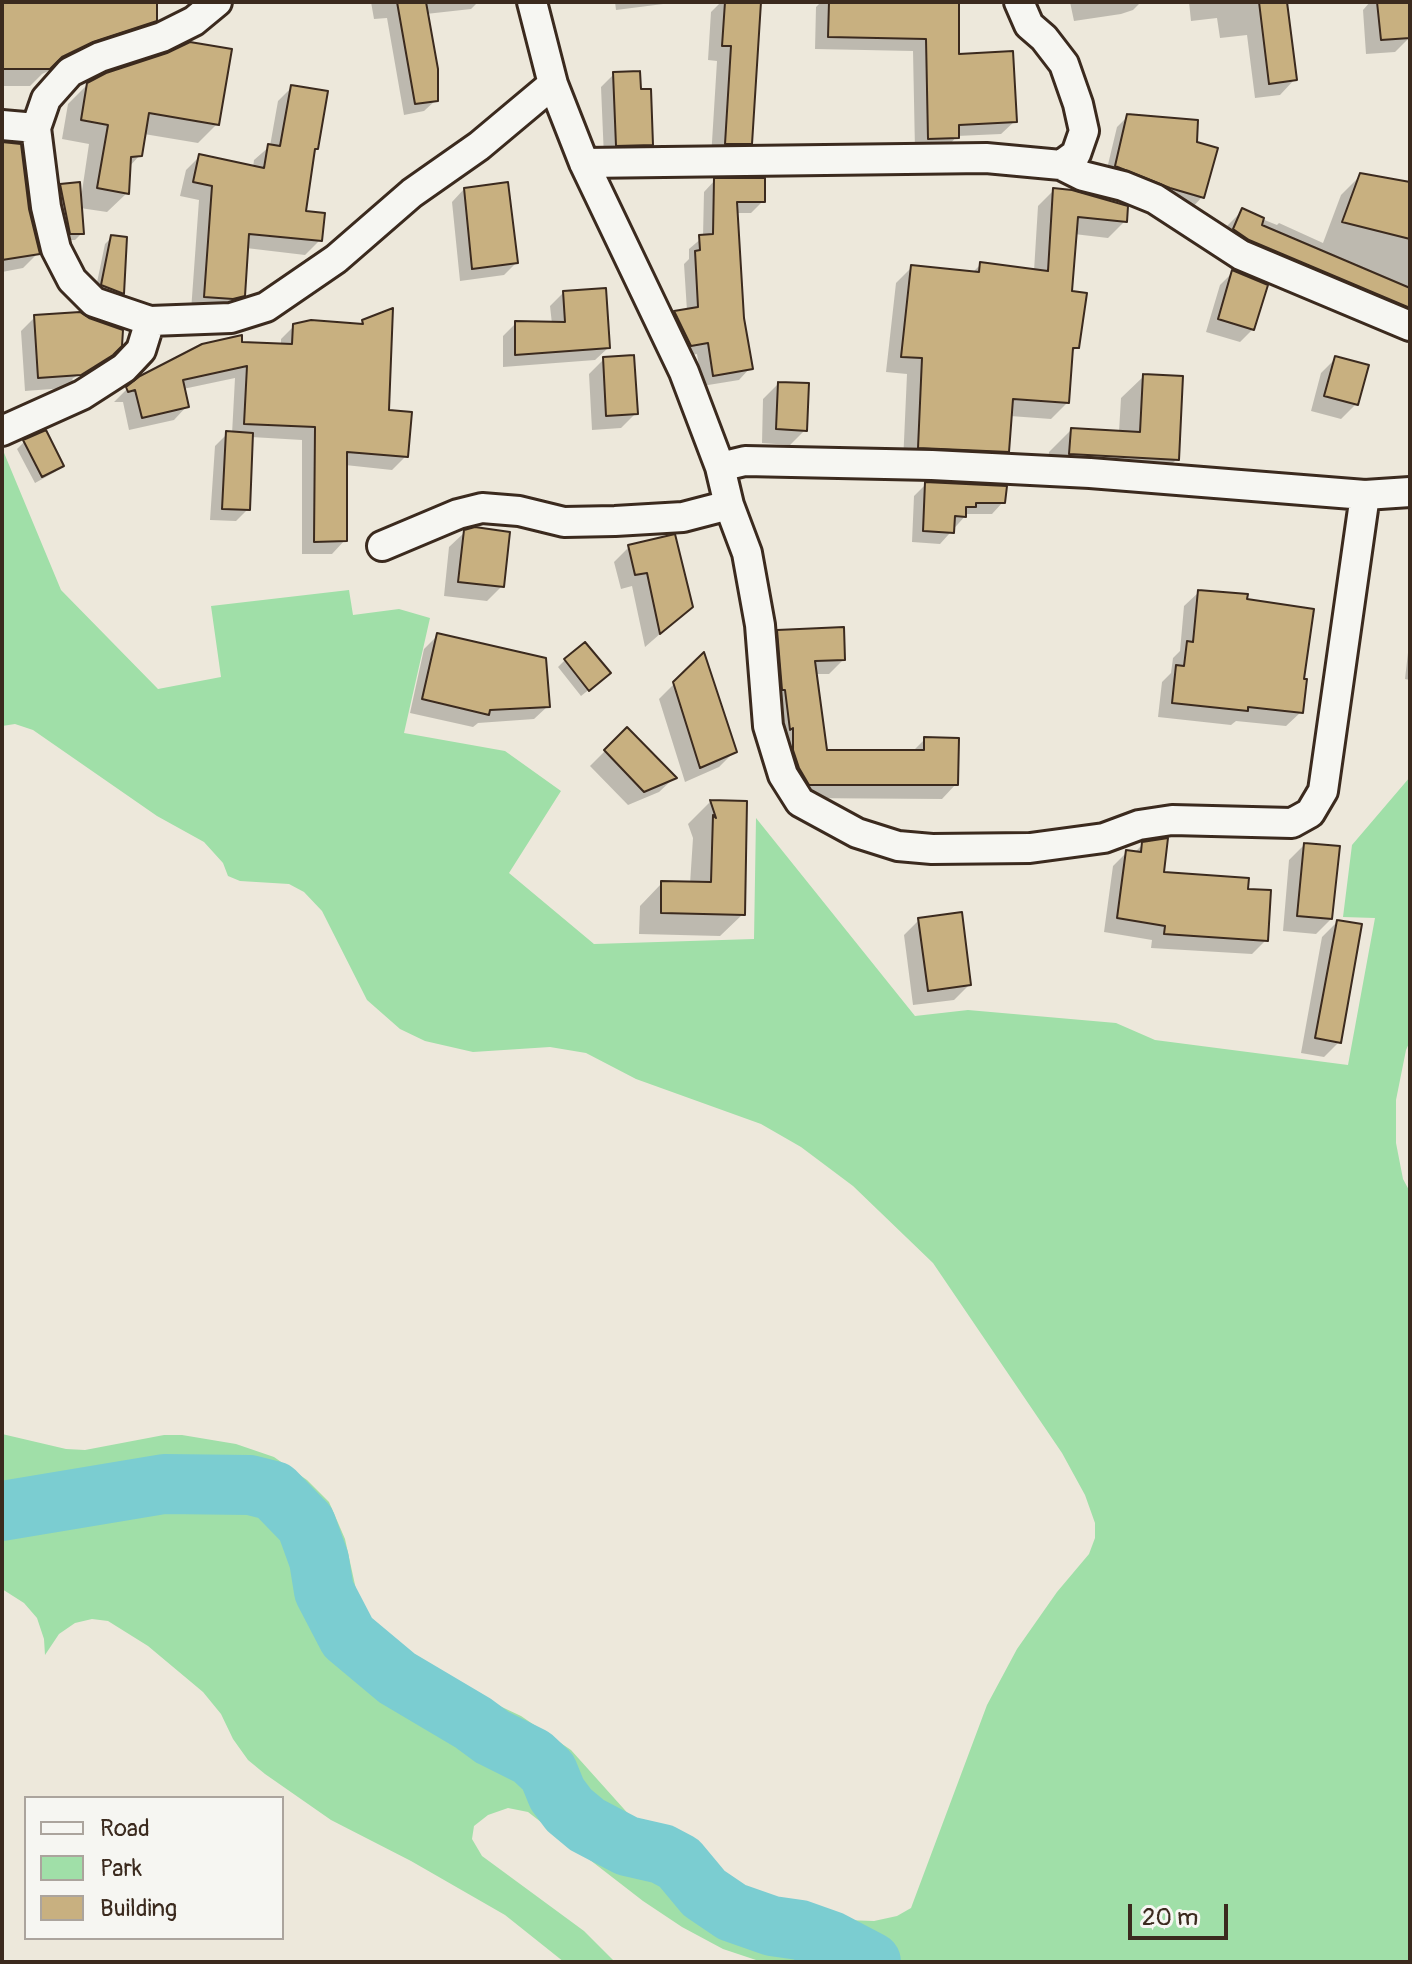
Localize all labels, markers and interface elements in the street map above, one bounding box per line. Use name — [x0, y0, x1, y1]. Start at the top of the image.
legend — [24, 1796, 284, 1940]
text: Road — [100, 1814, 150, 1843]
text: Park — [100, 1854, 142, 1883]
scale bar — [1132, 1888, 1232, 1938]
text: Building — [100, 1894, 177, 1923]
text: 20 m — [1142, 1903, 1198, 1932]

